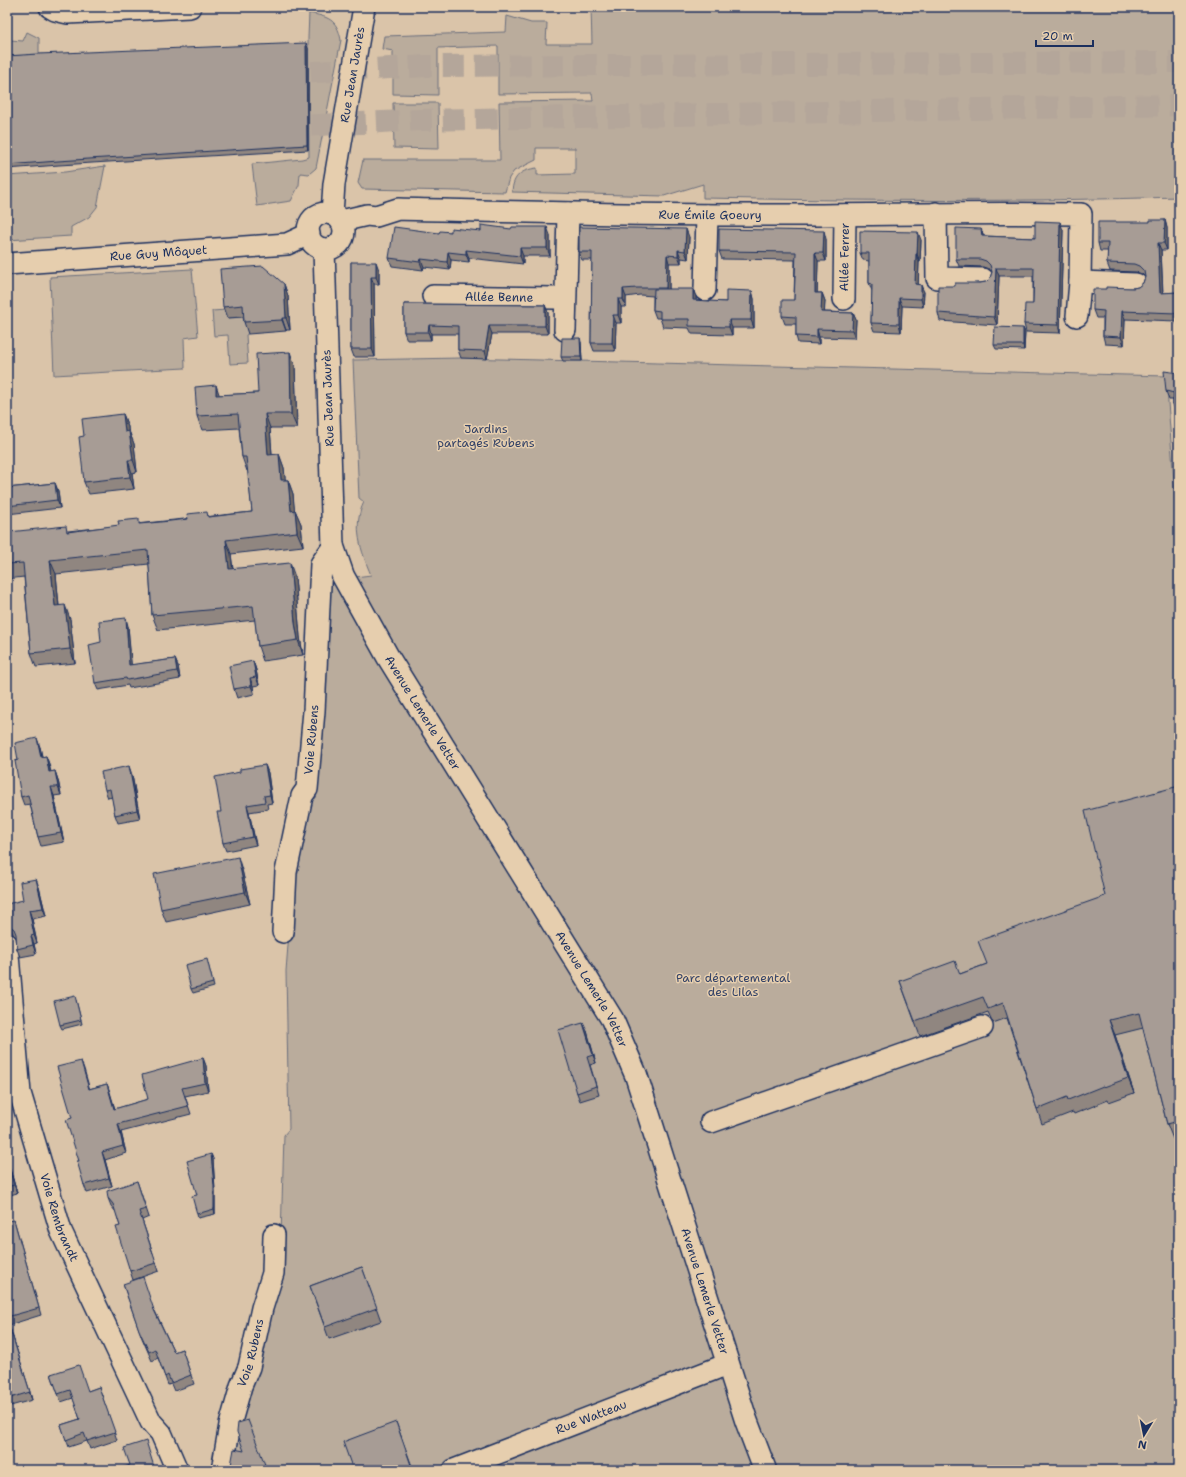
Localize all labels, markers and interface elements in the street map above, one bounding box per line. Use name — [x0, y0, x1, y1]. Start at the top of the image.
scale bar — [1036, 22, 1093, 48]
street label: Rue Jean Jaurès — [337, 25, 369, 124]
text: 20 m — [1042, 28, 1073, 44]
street label: Rue Émile Goeury — [658, 207, 762, 223]
street label: Allée Ferrer — [836, 222, 853, 291]
street label: Rue Guy Môquet — [110, 242, 208, 265]
street label: Allée Benne — [465, 289, 534, 306]
street label: Rue Jean Jaurès — [318, 349, 338, 447]
park label: Jardins partagés Rubens — [437, 421, 535, 451]
street label: Avenue Lemerle Vetter — [381, 652, 464, 773]
street label: Voie Rubens — [300, 704, 322, 775]
street label: Avenue Lemerle Vetter — [551, 928, 631, 1050]
park label: Parc départemental des Lilas — [676, 970, 790, 1000]
street label: Voie Rembrandt — [36, 1171, 82, 1264]
street label: Avenue Lemerle Vetter — [677, 1226, 733, 1357]
street label: Voie Rubens — [233, 1317, 267, 1389]
street label: Rue Watteau — [553, 1396, 629, 1438]
north arrow — [1124, 1415, 1164, 1455]
text: N — [1136, 1436, 1148, 1452]

